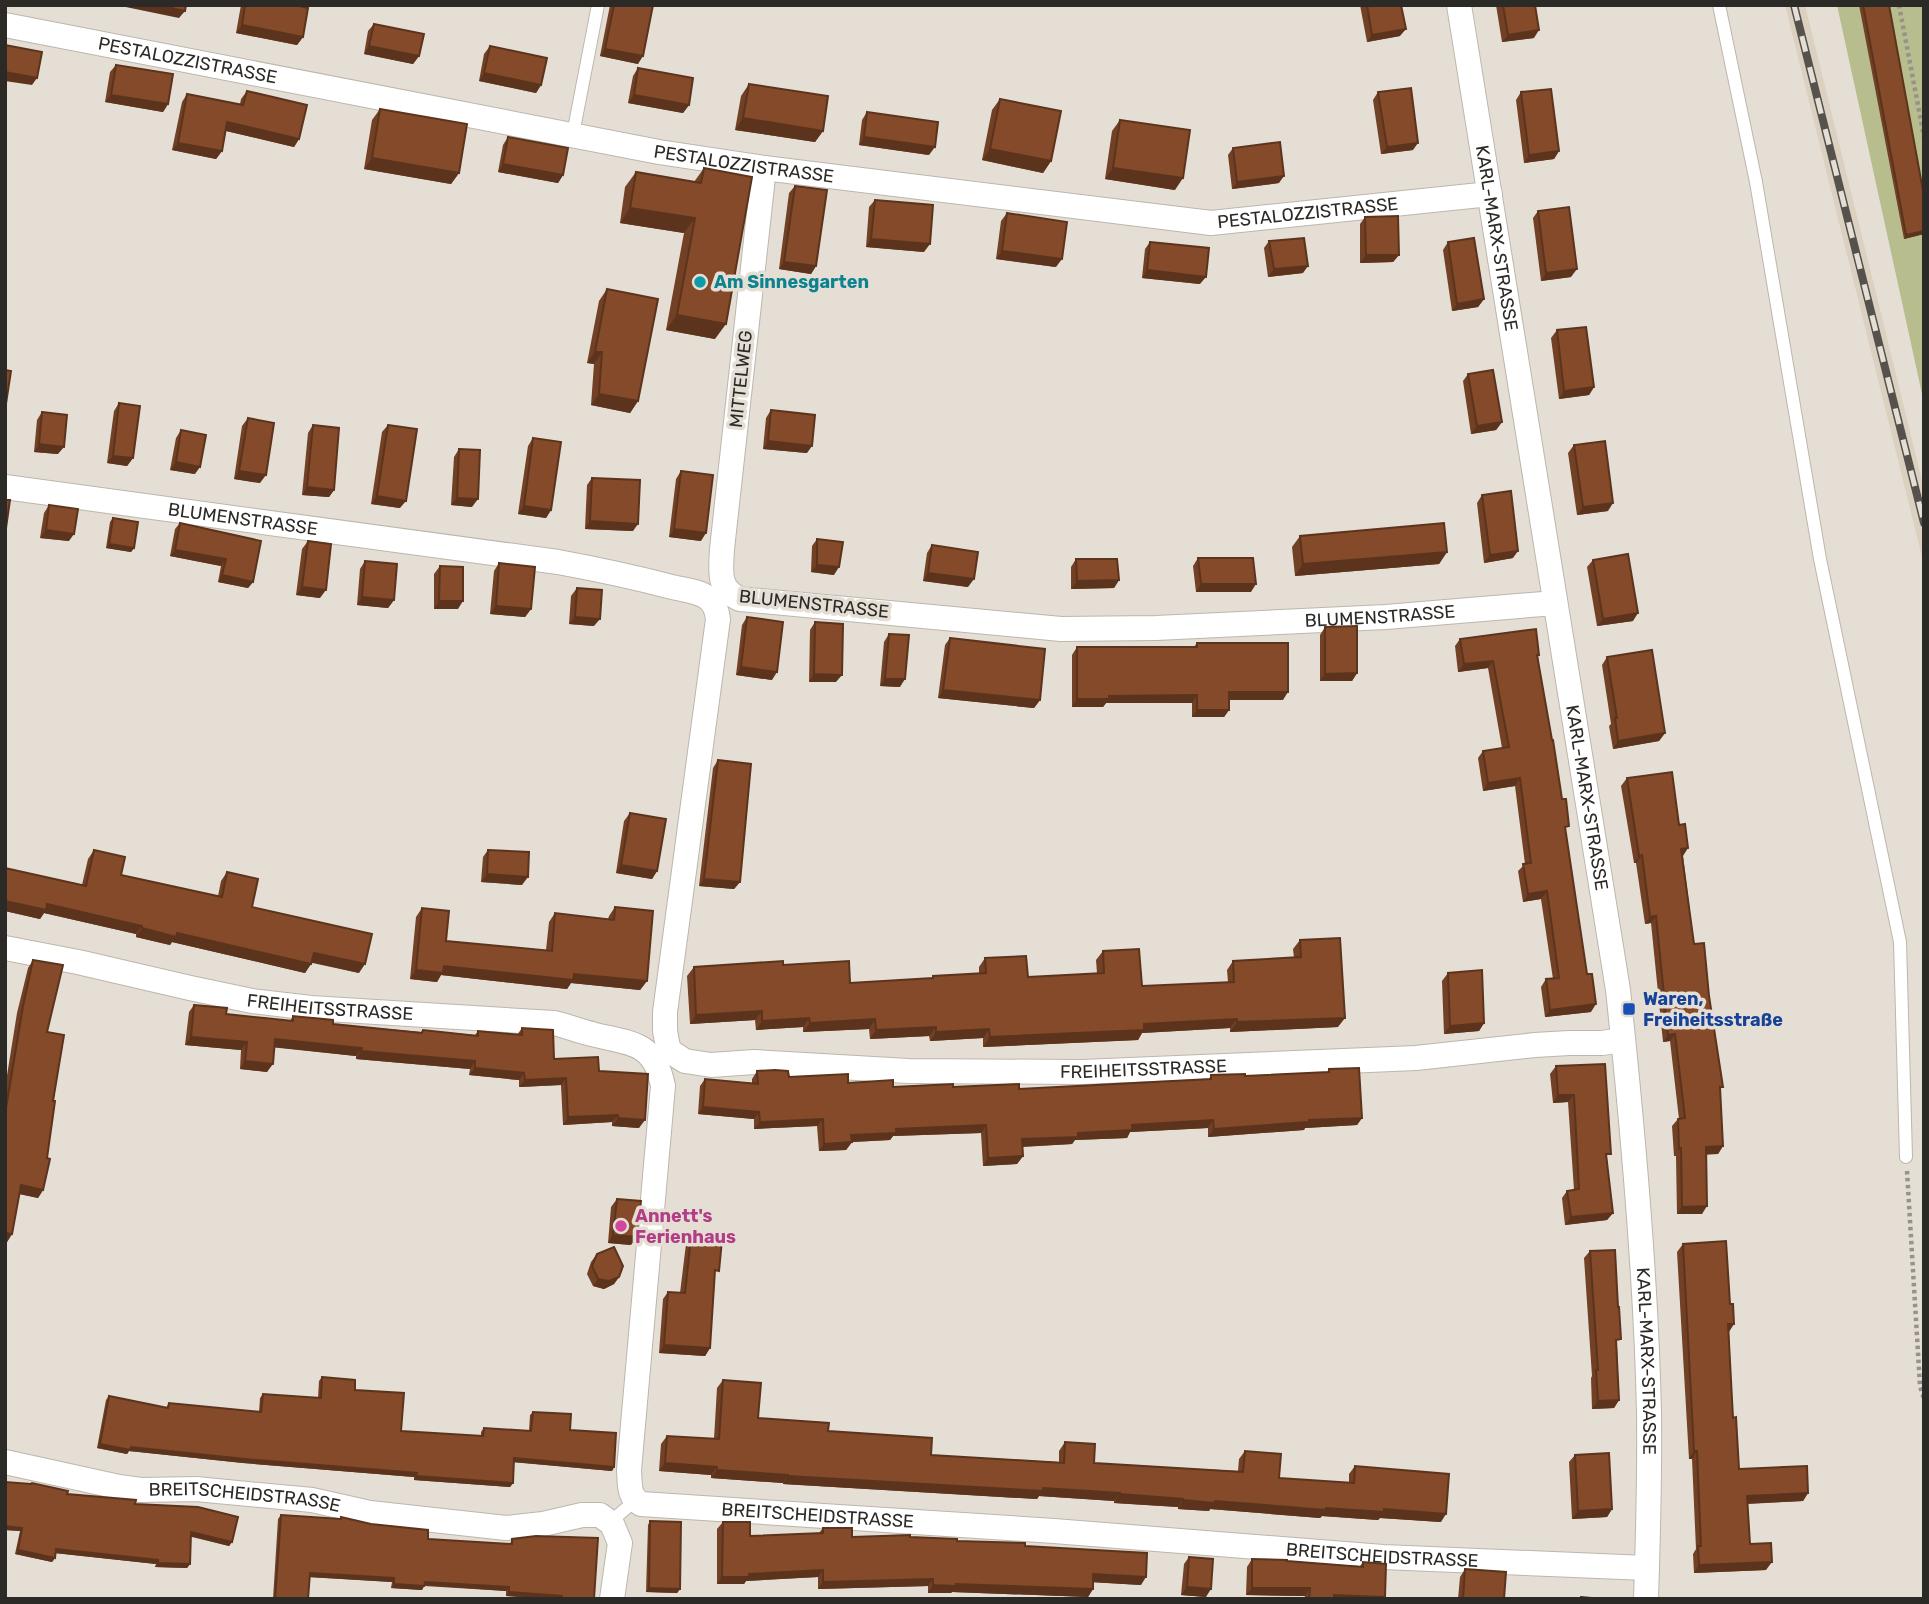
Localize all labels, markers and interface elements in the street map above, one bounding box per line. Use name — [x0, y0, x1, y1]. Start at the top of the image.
street label: PESTALOZZISTRASSE — [96, 32, 279, 89]
street label: PESTALOZZISTRASSE — [652, 140, 835, 188]
street label: KARL-MARX-STRASSE — [1471, 144, 1522, 332]
street label: PESTALOZZISTRASSE — [1216, 193, 1399, 233]
place label: Am Sinnesgarten — [714, 271, 869, 293]
marker: Am Sinnesgarten — [692, 274, 708, 290]
street label: MITTELWEG — [725, 329, 757, 429]
street label: BLUMENSTRASSE — [167, 498, 319, 540]
street label: BLUMENSTRASSE — [738, 585, 890, 623]
street label: BLUMENSTRASSE — [1304, 600, 1456, 632]
street label: KARL-MARX-STRASSE — [1561, 703, 1613, 892]
place label: Waren, Freiheitsstraße — [1643, 988, 1783, 1031]
street label: FREIHEITSSTRASSE — [246, 989, 414, 1025]
marker: Waren, Freiheitsstraße — [1621, 1001, 1637, 1017]
street label: FREIHEITSSTRASSE — [1060, 1055, 1227, 1083]
place label: Annett's Ferienhaus — [635, 1205, 736, 1248]
marker: Annett's Ferienhaus — [613, 1218, 629, 1234]
street label: KARL-MARX-STRASSE — [1632, 1267, 1660, 1455]
street label: BREITSCHEIDSTRASSE — [148, 1478, 343, 1517]
street label: BREITSCHEIDSTRASSE — [721, 1498, 915, 1533]
street label: BREITSCHEIDSTRASSE — [1285, 1538, 1479, 1572]

